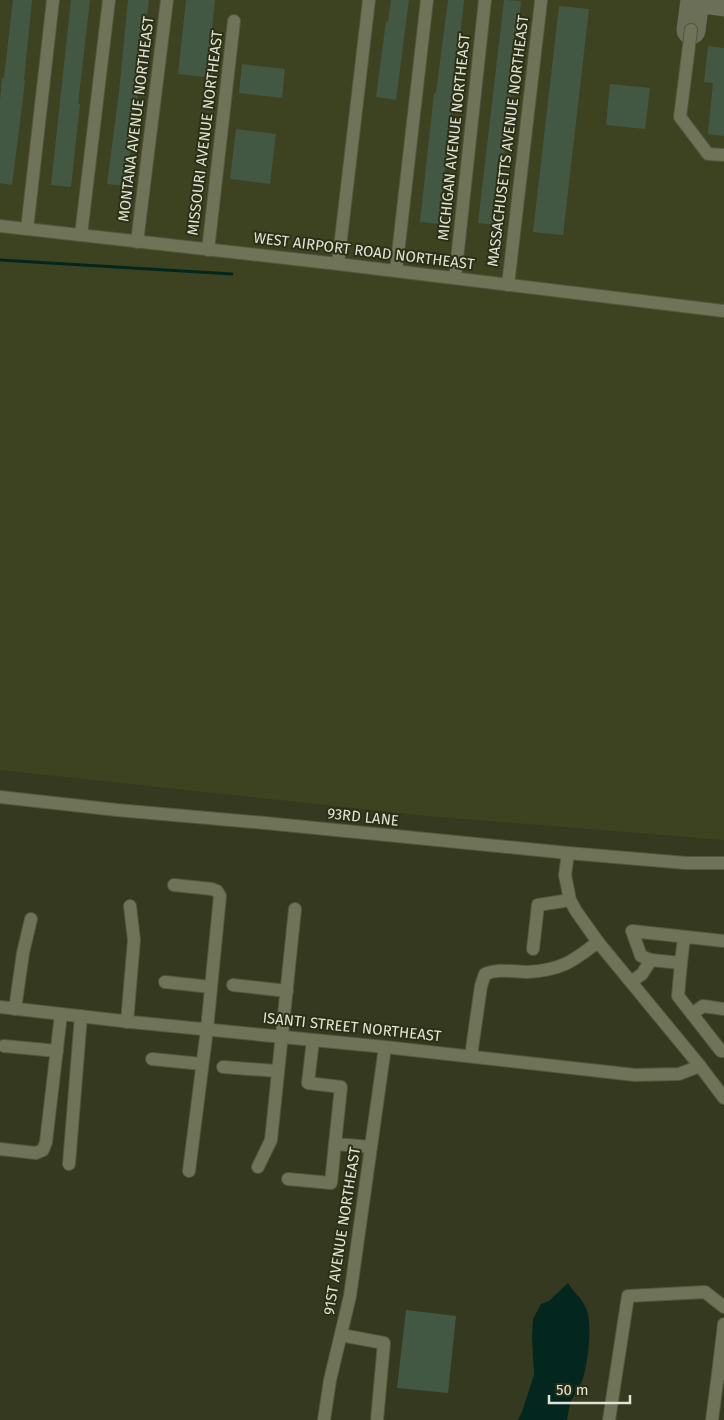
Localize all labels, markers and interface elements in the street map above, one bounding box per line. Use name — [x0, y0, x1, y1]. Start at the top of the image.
street label: MASSACHUSETTS AVENUE NORTHEAST — [484, 14, 532, 268]
street label: MONTANA AVENUE NORTHEAST — [114, 15, 158, 223]
street label: MISSOURI AVENUE NORTHEAST — [183, 29, 227, 237]
street label: MICHIGAN AVENUE NORTHEAST — [434, 32, 474, 241]
street label: WEST AIRPORT ROAD NORTHEAST — [252, 229, 476, 274]
street label: 93RD LANE — [326, 804, 400, 830]
street label: ISANTI STREET NORTHEAST — [262, 1009, 442, 1045]
street label: 91ST AVENUE NORTHEAST — [320, 1145, 364, 1316]
scale bar — [549, 1372, 630, 1404]
text: 50 m — [556, 1381, 589, 1399]

